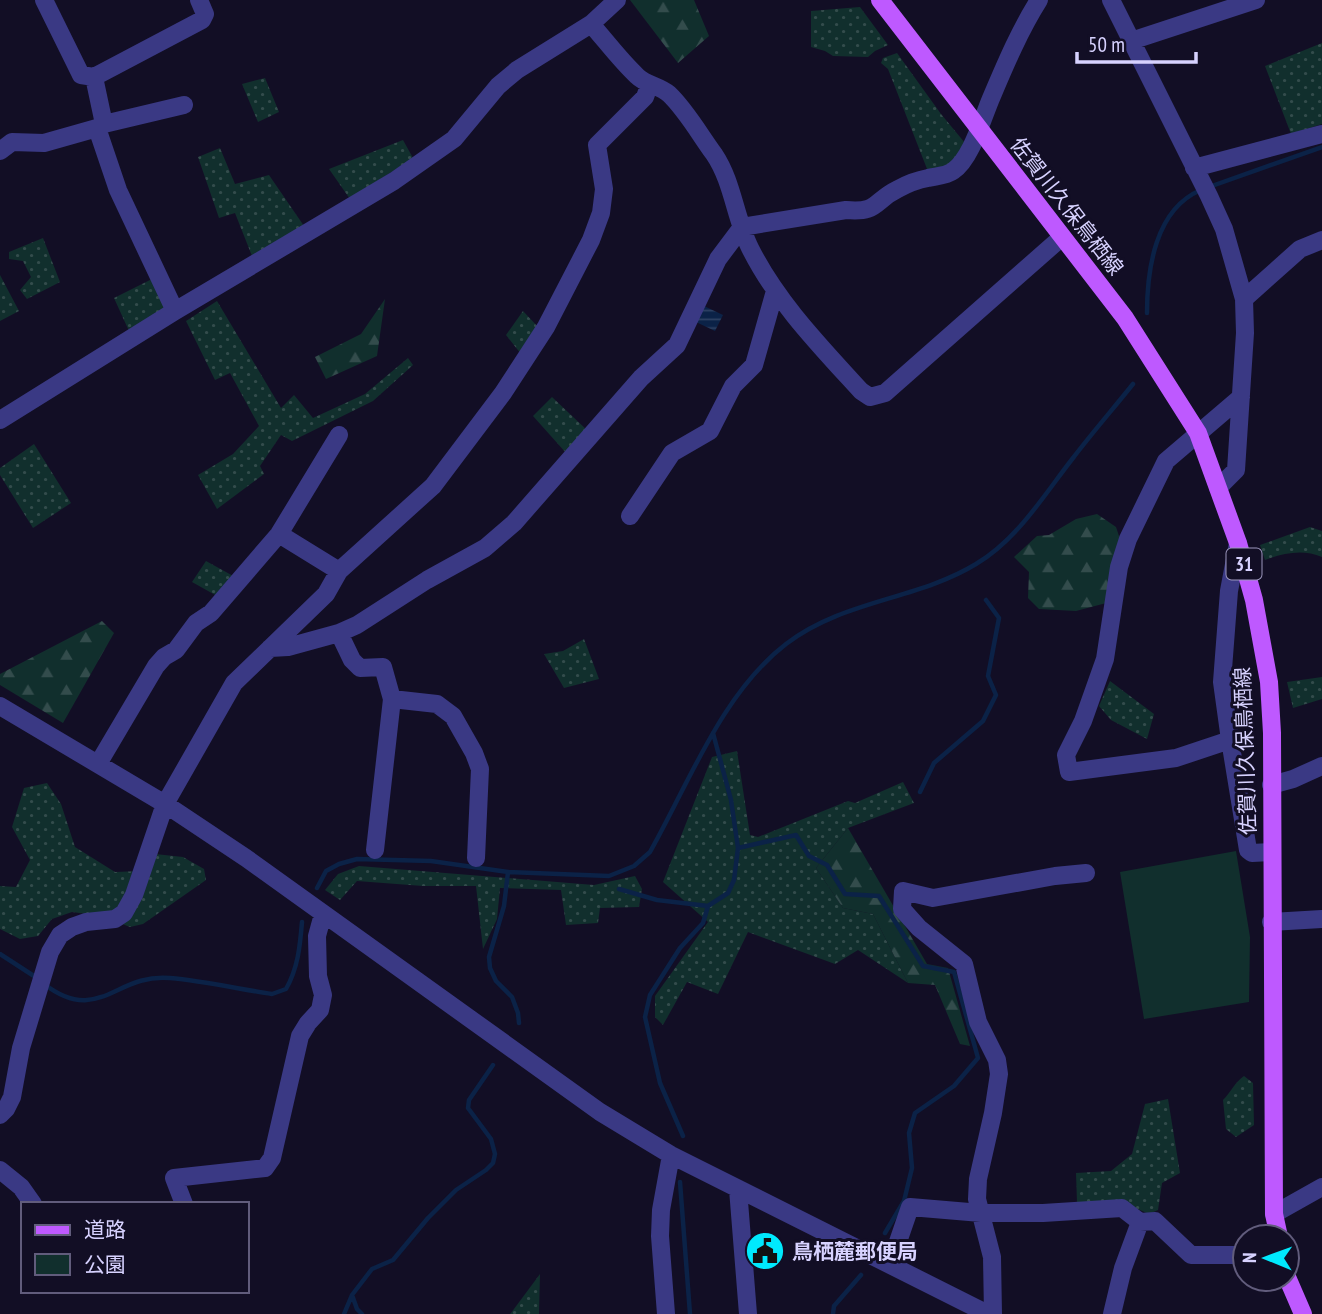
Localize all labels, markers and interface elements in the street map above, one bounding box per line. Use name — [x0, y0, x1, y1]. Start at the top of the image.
scale bar — [1077, 21, 1196, 65]
text: 50 m — [1088, 31, 1125, 58]
street label: 佐賀川久保鳥栖線 — [1005, 131, 1129, 281]
road number: 31 — [1226, 548, 1262, 580]
street label: 佐賀川久保鳥栖線 — [1229, 667, 1261, 835]
legend — [21, 1202, 248, 1293]
text: 道路 — [84, 1216, 126, 1243]
north arrow — [1231, 1223, 1301, 1293]
public building icon: 鳥栖麓郵便局 — [744, 1230, 786, 1272]
place label: 鳥栖麓郵便局 — [792, 1238, 918, 1265]
text: 公園 — [84, 1251, 126, 1278]
text: N — [1237, 1252, 1261, 1263]

